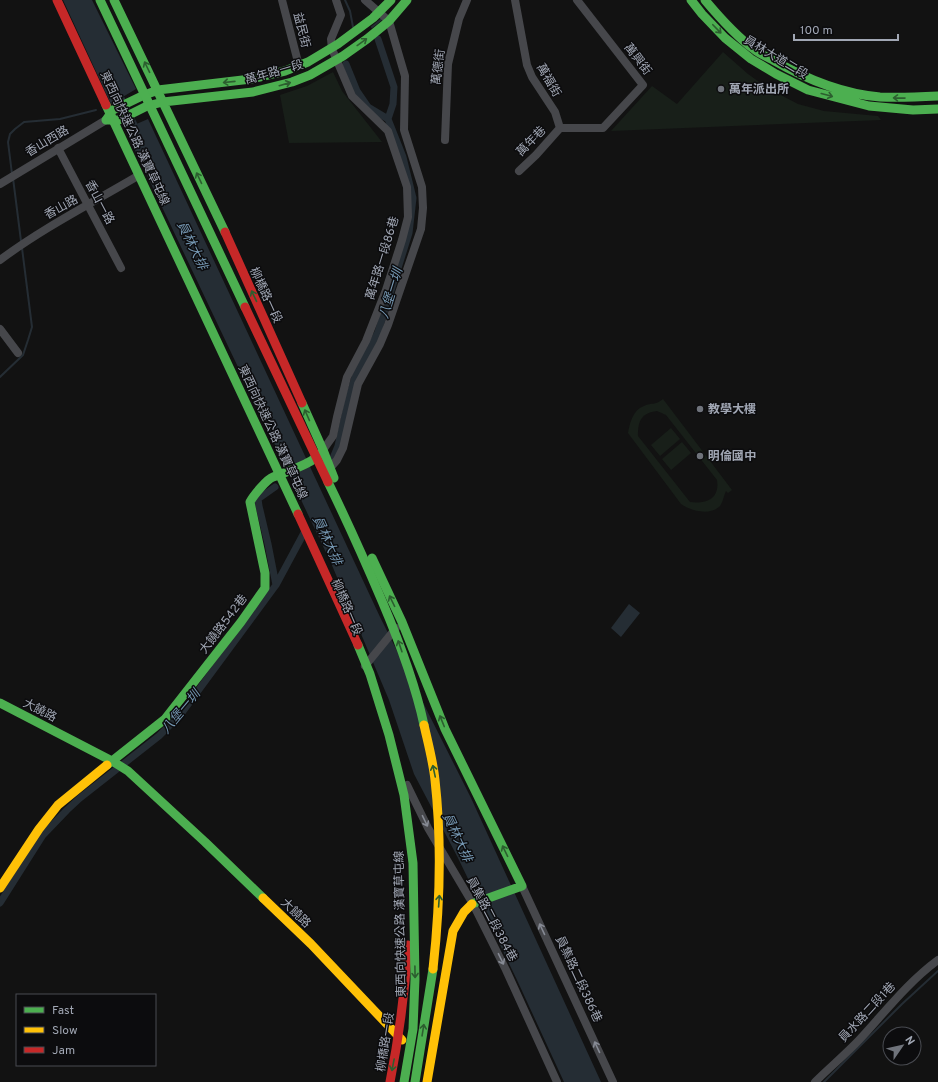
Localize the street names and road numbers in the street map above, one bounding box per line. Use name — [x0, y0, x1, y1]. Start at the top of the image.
street label: 益民街 — [289, 11, 313, 50]
street label: 員林大道二段 — [740, 32, 810, 83]
street label: 萬興街 — [620, 41, 655, 79]
street label: 萬德街 — [429, 48, 449, 86]
street label: 萬年路一段 — [243, 57, 305, 89]
street label: 萬福街 — [532, 61, 564, 100]
street label: 東西向快速公路 漢寶草屯線 — [96, 69, 172, 208]
street label: 香山西路 — [23, 123, 72, 161]
street label: 萬年巷 — [513, 123, 550, 160]
street label: 香山一路 — [81, 178, 117, 227]
street label: 香山路 — [42, 192, 81, 224]
street label: 萬年路一段86巷 — [363, 215, 403, 302]
street label: 柳橋路一段 — [245, 265, 285, 326]
street label: 東西向快速公路 漢寶草屯線 — [234, 363, 310, 502]
street label: 柳橋路一段 — [327, 577, 365, 638]
street label: 大饒路542巷 — [196, 592, 251, 658]
street label: 大饒路 — [20, 696, 59, 726]
street label: 東西向快速公路 漢寶草屯線 — [392, 850, 410, 998]
street label: 員集路二段384巷 — [462, 874, 520, 965]
street label: 大饒路 — [277, 895, 314, 932]
street label: 員集路二段386巷 — [551, 934, 605, 1025]
street label: 員水路二段1巷 — [836, 979, 900, 1046]
street label: 柳橋路一段 — [373, 1011, 399, 1073]

